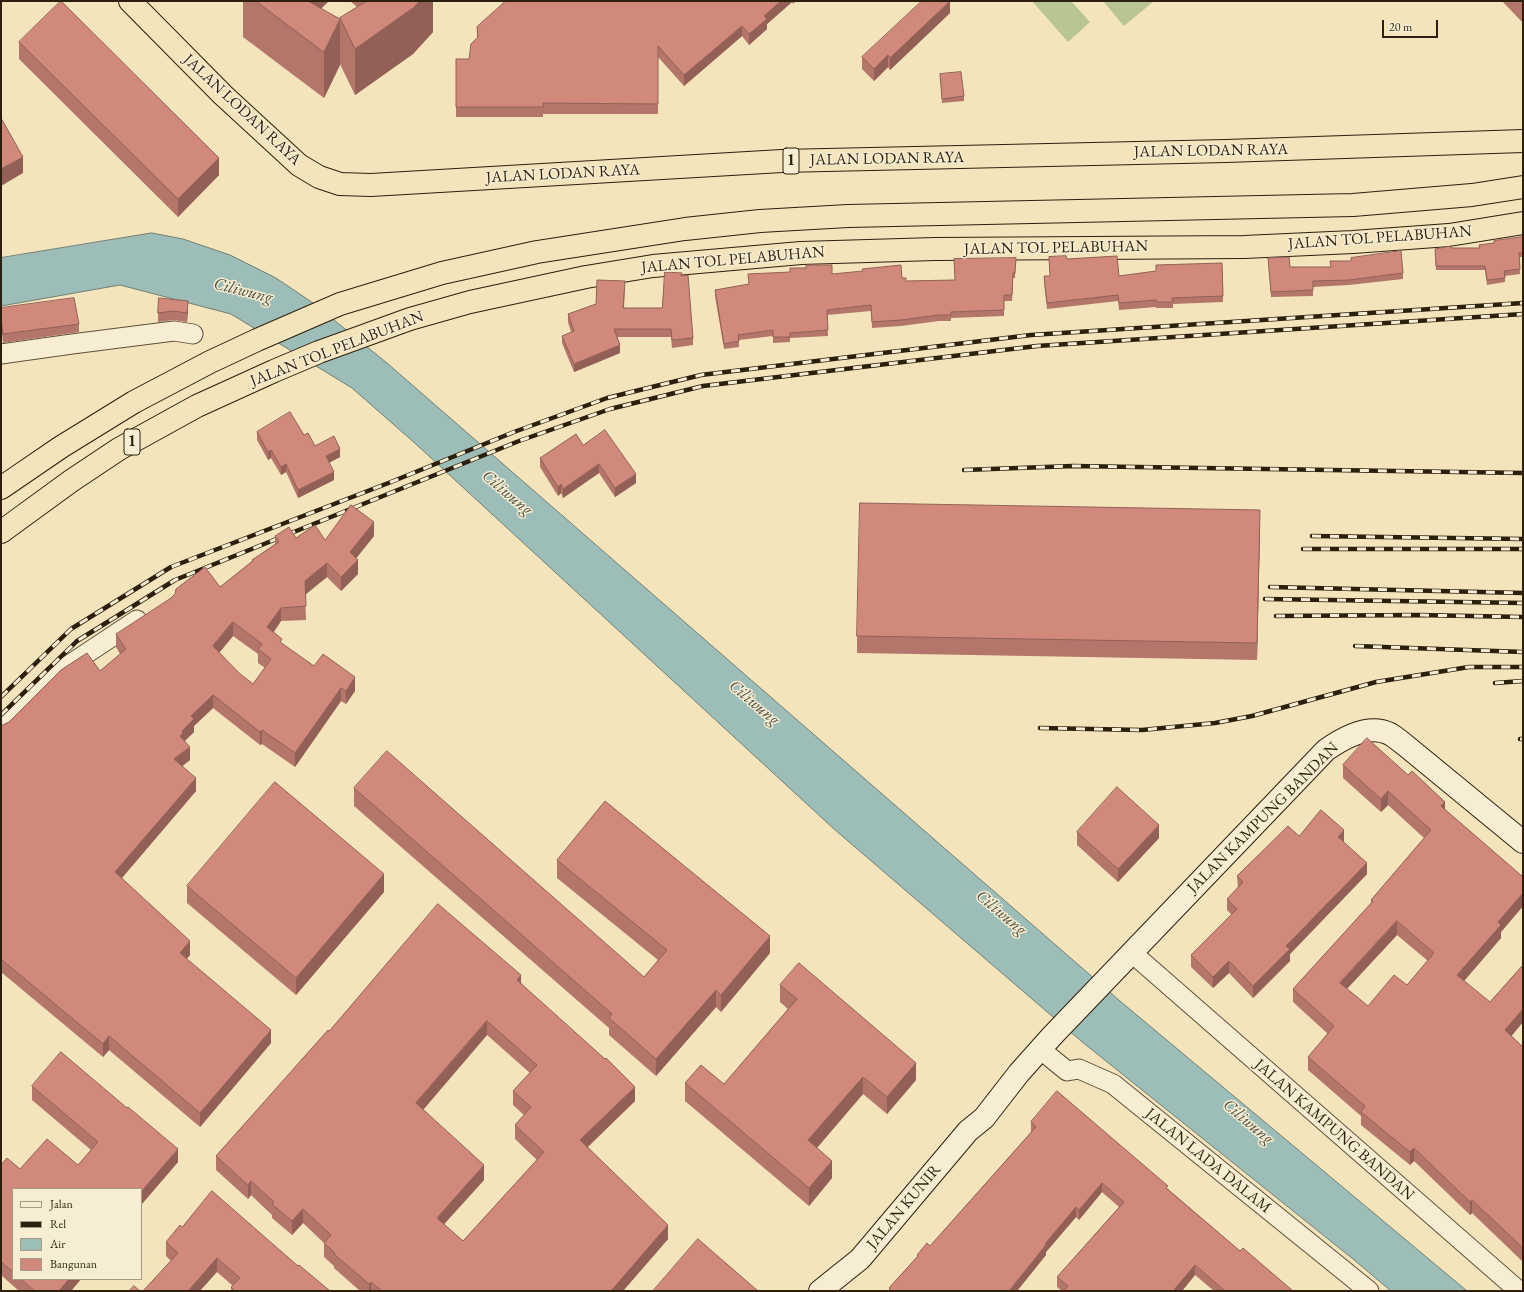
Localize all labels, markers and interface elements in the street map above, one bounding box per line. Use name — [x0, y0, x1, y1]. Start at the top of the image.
scale bar — [1384, 12, 1440, 38]
text: 20 m — [1389, 19, 1412, 35]
street label: JALAN LODAN RAYA — [179, 50, 305, 170]
street label: JALAN LODAN RAYA — [1134, 140, 1288, 162]
road number: 1 — [783, 148, 799, 174]
street label: JALAN LODAN RAYA — [810, 148, 964, 170]
street label: JALAN LODAN RAYA — [485, 160, 641, 188]
street label: JALAN TOL PELABUHAN — [1287, 222, 1473, 254]
street label: JALAN TOL PELABUHAN — [964, 237, 1148, 259]
street label: JALAN TOL PELABUHAN — [640, 242, 826, 278]
water label: Ciliwung — [211, 274, 275, 308]
street label: JALAN TOL PELABUHAN — [248, 307, 426, 391]
road number: 1 — [124, 429, 140, 455]
water label: Ciliwung — [477, 466, 537, 520]
water label: Ciliwung — [724, 676, 784, 730]
street label: JALAN KAMPUNG BANDAN — [1183, 738, 1343, 898]
water label: Ciliwung — [971, 886, 1031, 940]
street label: JALAN KAMPUNG BANDAN — [1250, 1055, 1418, 1205]
water label: Ciliwung — [1218, 1095, 1278, 1149]
street label: JALAN LADA DALAM — [1141, 1104, 1275, 1218]
street label: JALAN KUNIR — [863, 1161, 945, 1253]
legend — [12, 1188, 142, 1280]
text: Jalan — [50, 1196, 73, 1212]
text: Rel — [50, 1216, 66, 1232]
text: Air — [50, 1236, 65, 1252]
text: Bangunan — [50, 1256, 97, 1272]

